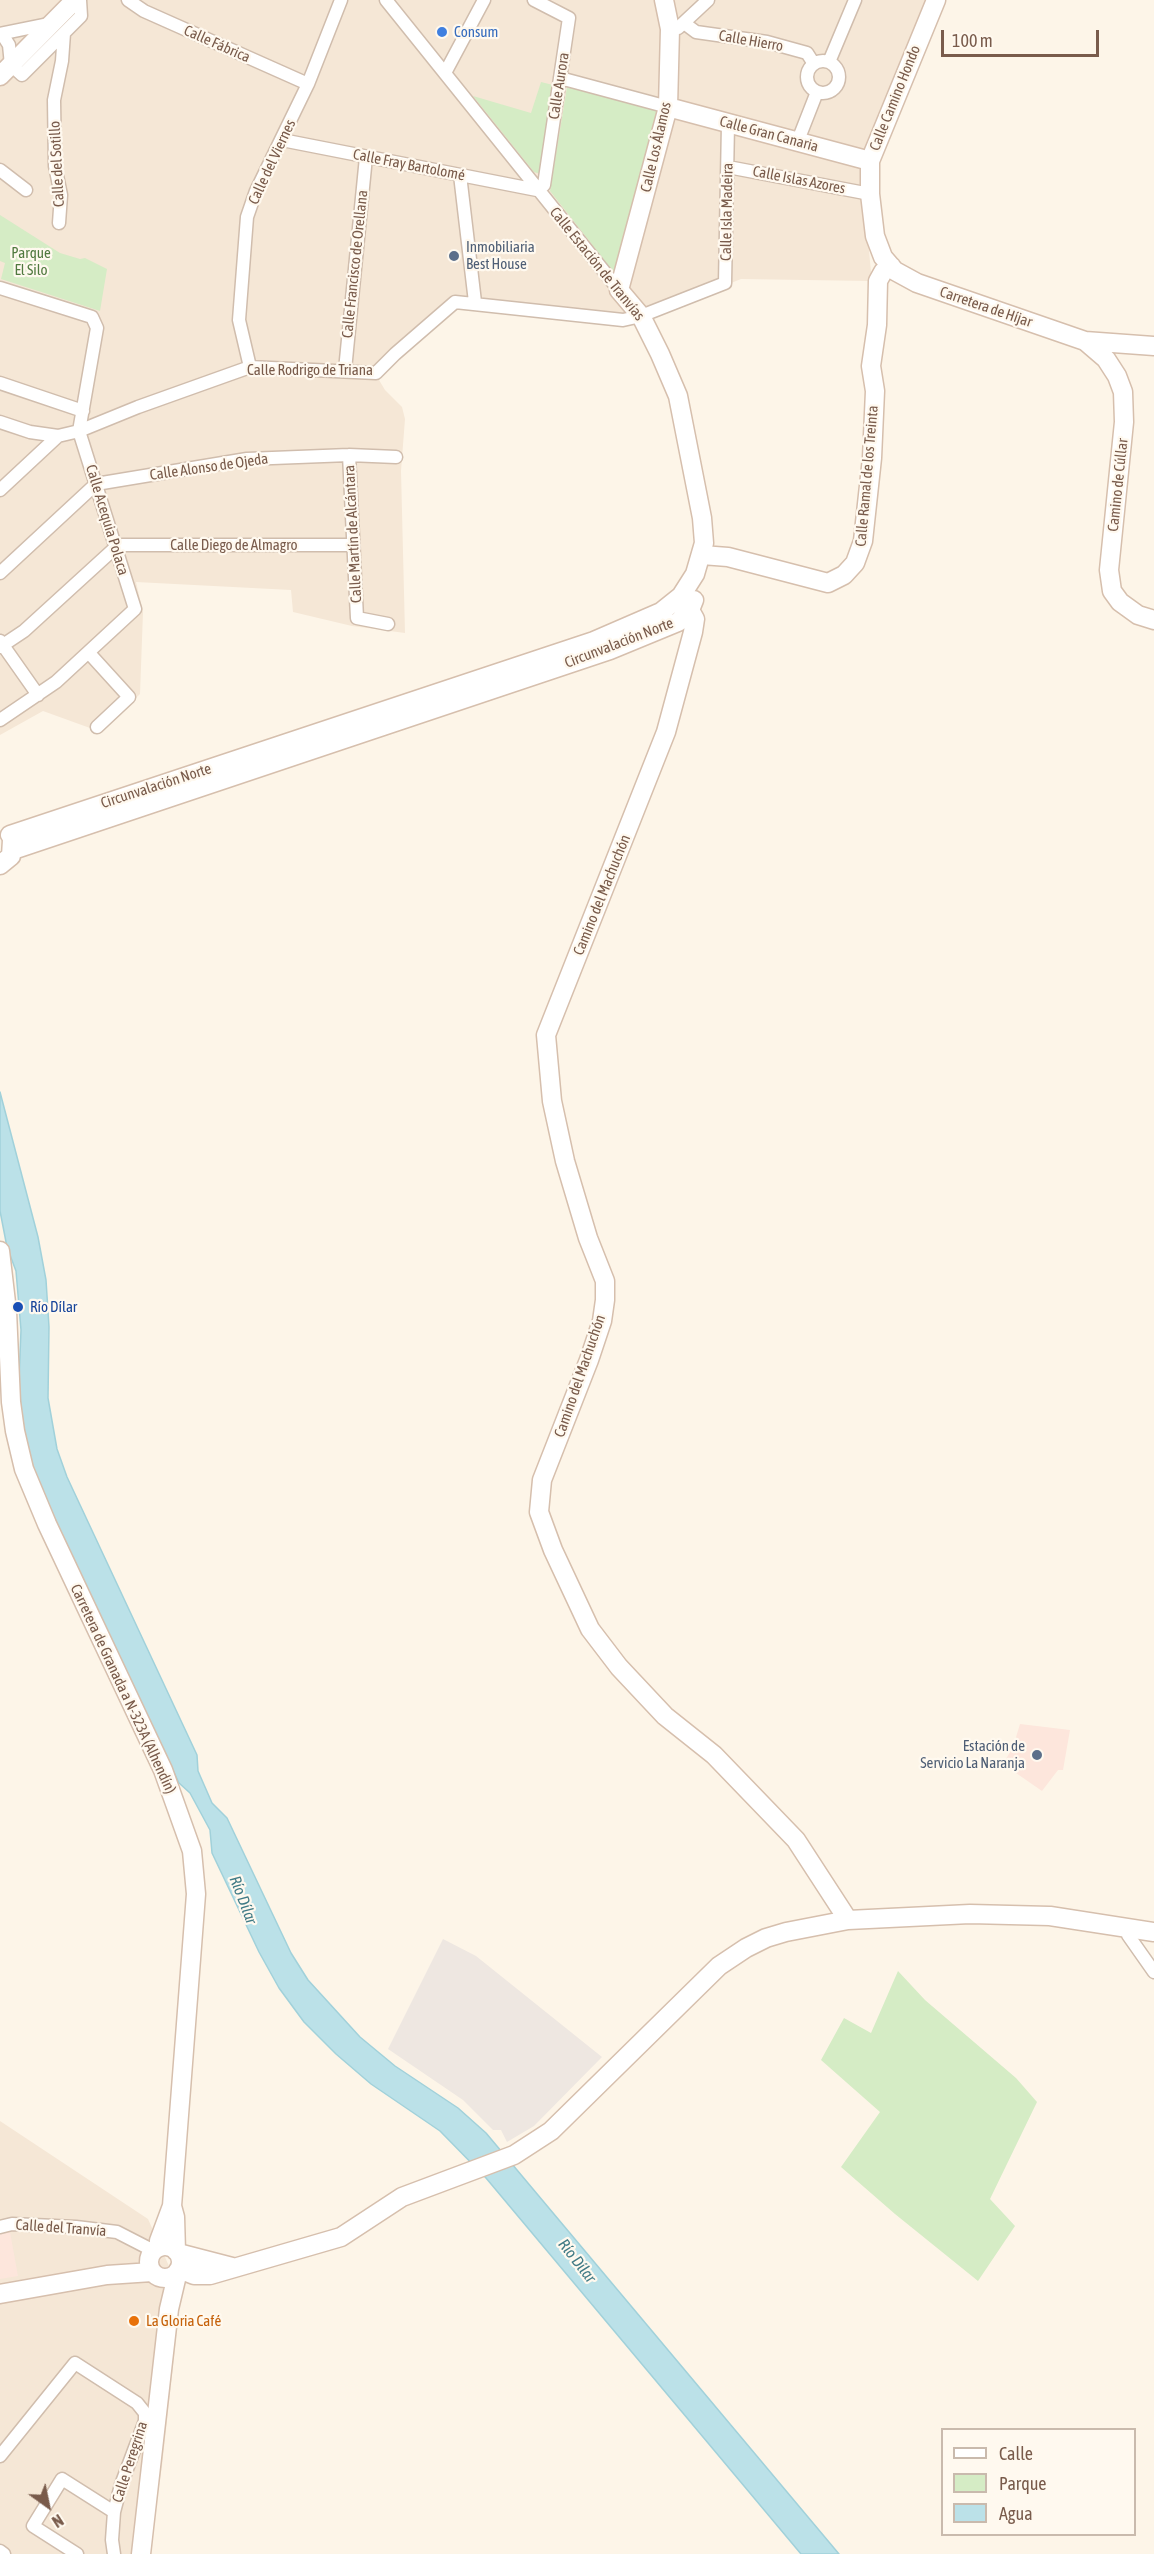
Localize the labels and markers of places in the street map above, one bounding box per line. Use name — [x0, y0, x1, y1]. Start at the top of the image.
place label: Consum — [454, 23, 498, 41]
marker: Consum — [435, 25, 449, 39]
place label: Inmobiliaria Best House — [466, 238, 535, 273]
marker: Inmobiliaria Best House — [447, 249, 461, 263]
place label: Río Dílar — [30, 1298, 77, 1316]
marker: Río Dílar — [11, 1300, 25, 1314]
place label: Estación de Servicio La Naranja — [920, 1737, 1025, 1772]
marker: Estación de Servicio La Naranja — [1030, 1748, 1044, 1762]
place label: La Gloria Café — [146, 2312, 221, 2330]
marker: La Gloria Café — [127, 2314, 141, 2328]

